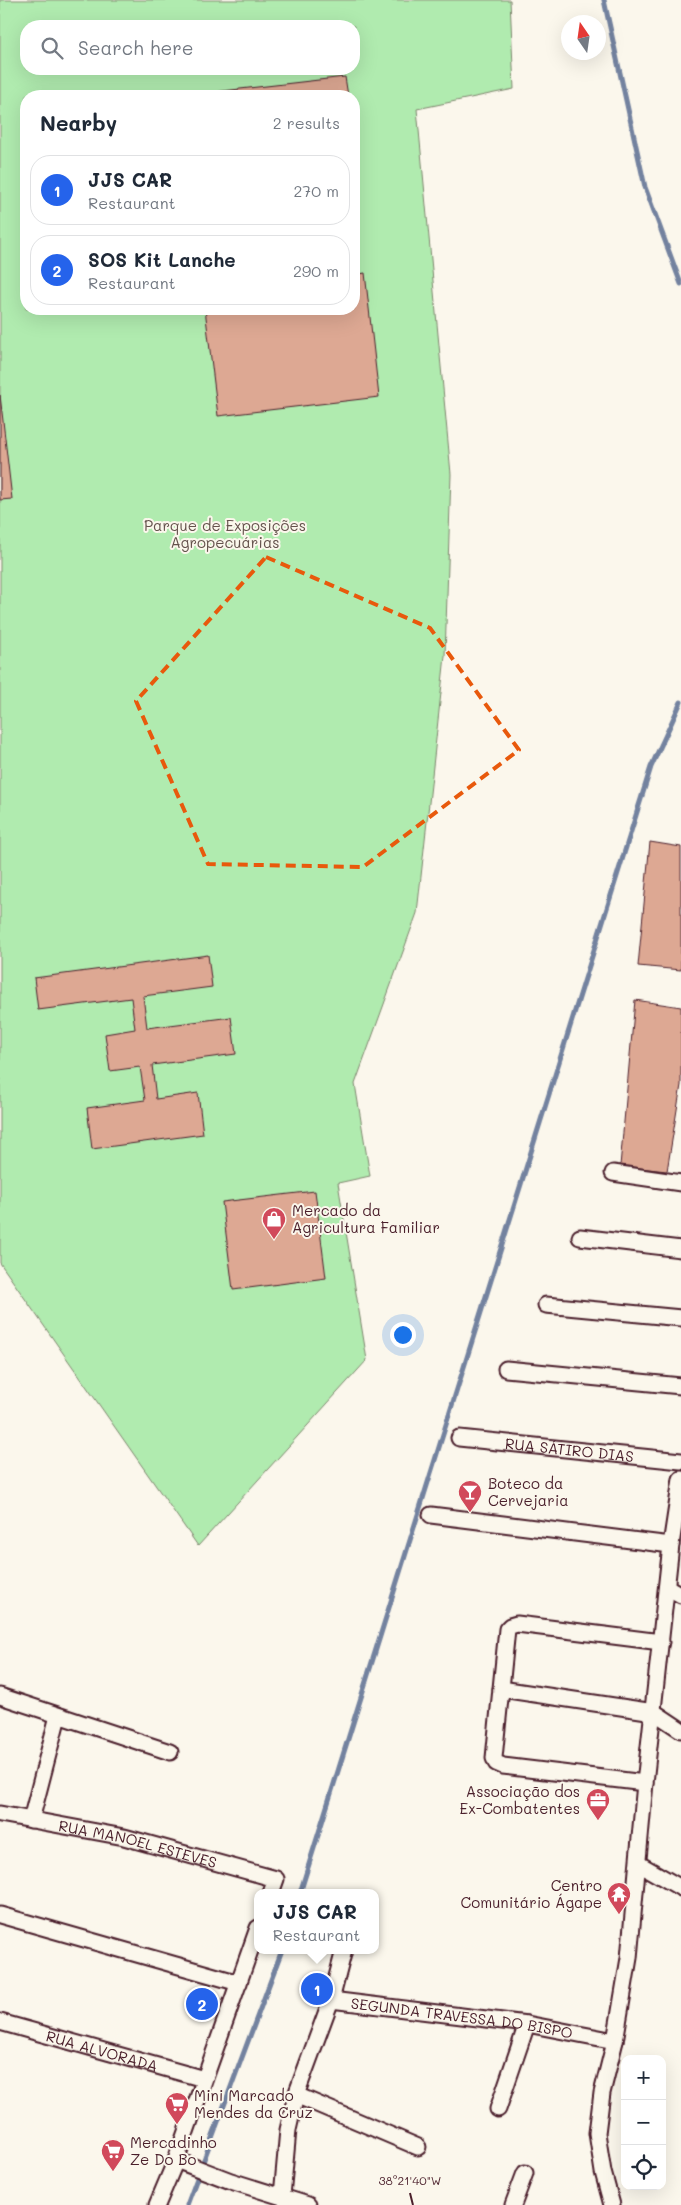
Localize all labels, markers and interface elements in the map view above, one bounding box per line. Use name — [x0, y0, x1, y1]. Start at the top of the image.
north arrow — [561, 15, 606, 60]
search box — [20, 20, 360, 75]
icon: search — [38, 34, 66, 62]
text: Search here — [78, 35, 194, 60]
text: Nearby — [40, 109, 117, 136]
text: 2 results — [273, 112, 340, 133]
text: JJS CAR — [88, 167, 172, 192]
text: 1 — [53, 180, 61, 201]
text: 270 m — [293, 180, 339, 201]
text: Restaurant — [88, 192, 176, 213]
text: SOS Kit Lanche — [88, 247, 236, 272]
text: 2 — [53, 260, 61, 281]
text: 290 m — [293, 260, 339, 281]
text: Restaurant — [88, 272, 176, 293]
park label: Parque de Exposições Agropecuárias — [144, 515, 306, 552]
place label: Mercado da Agricultura Familiar — [292, 1200, 440, 1237]
shop icon: Mercado da Agricultura Familiar — [261, 1206, 287, 1240]
your location — [390, 1322, 416, 1348]
street label: RUA SÁTIRO DIAS — [504, 1433, 635, 1466]
place label: Boteco da Cervejaria — [488, 1473, 569, 1510]
bar icon: Boteco da Cervejaria — [457, 1479, 483, 1513]
place label: Associação dos Ex-Combatentes — [460, 1781, 580, 1818]
office icon: Associação dos Ex-Combatentes — [585, 1787, 611, 1821]
street label: RUA MANOEL ESTEVES — [57, 1815, 219, 1872]
place label: Centro Comunitário Ágape — [461, 1875, 602, 1912]
temple icon: Centro Comunitário Ágape — [606, 1881, 632, 1915]
popup — [254, 1889, 379, 1954]
text: JJS CAR — [273, 1899, 357, 1924]
text: Restaurant — [273, 1924, 360, 1945]
pin: 1 — [301, 1970, 333, 2008]
pin: 2 — [186, 1985, 218, 2023]
street label: SEGUNDA TRAVESSA DO BISPO — [350, 1993, 575, 2043]
street label: RUA ALVORADA — [44, 2025, 160, 2076]
map controls — [621, 2055, 666, 2190]
button: + — [621, 2055, 666, 2100]
place label: Mini Marcado Mendes da Cruz — [194, 2085, 313, 2122]
supermarket icon: Mini Marcado Mendes da Cruz — [164, 2091, 190, 2125]
button: − — [621, 2100, 666, 2145]
place label: Mercadinho Ze Do Bo — [130, 2132, 217, 2169]
supermarket icon: Mercadinho Ze Do Bo — [100, 2138, 126, 2172]
button: locate — [621, 2145, 666, 2190]
text: 38°21'40"W — [379, 2172, 441, 2188]

